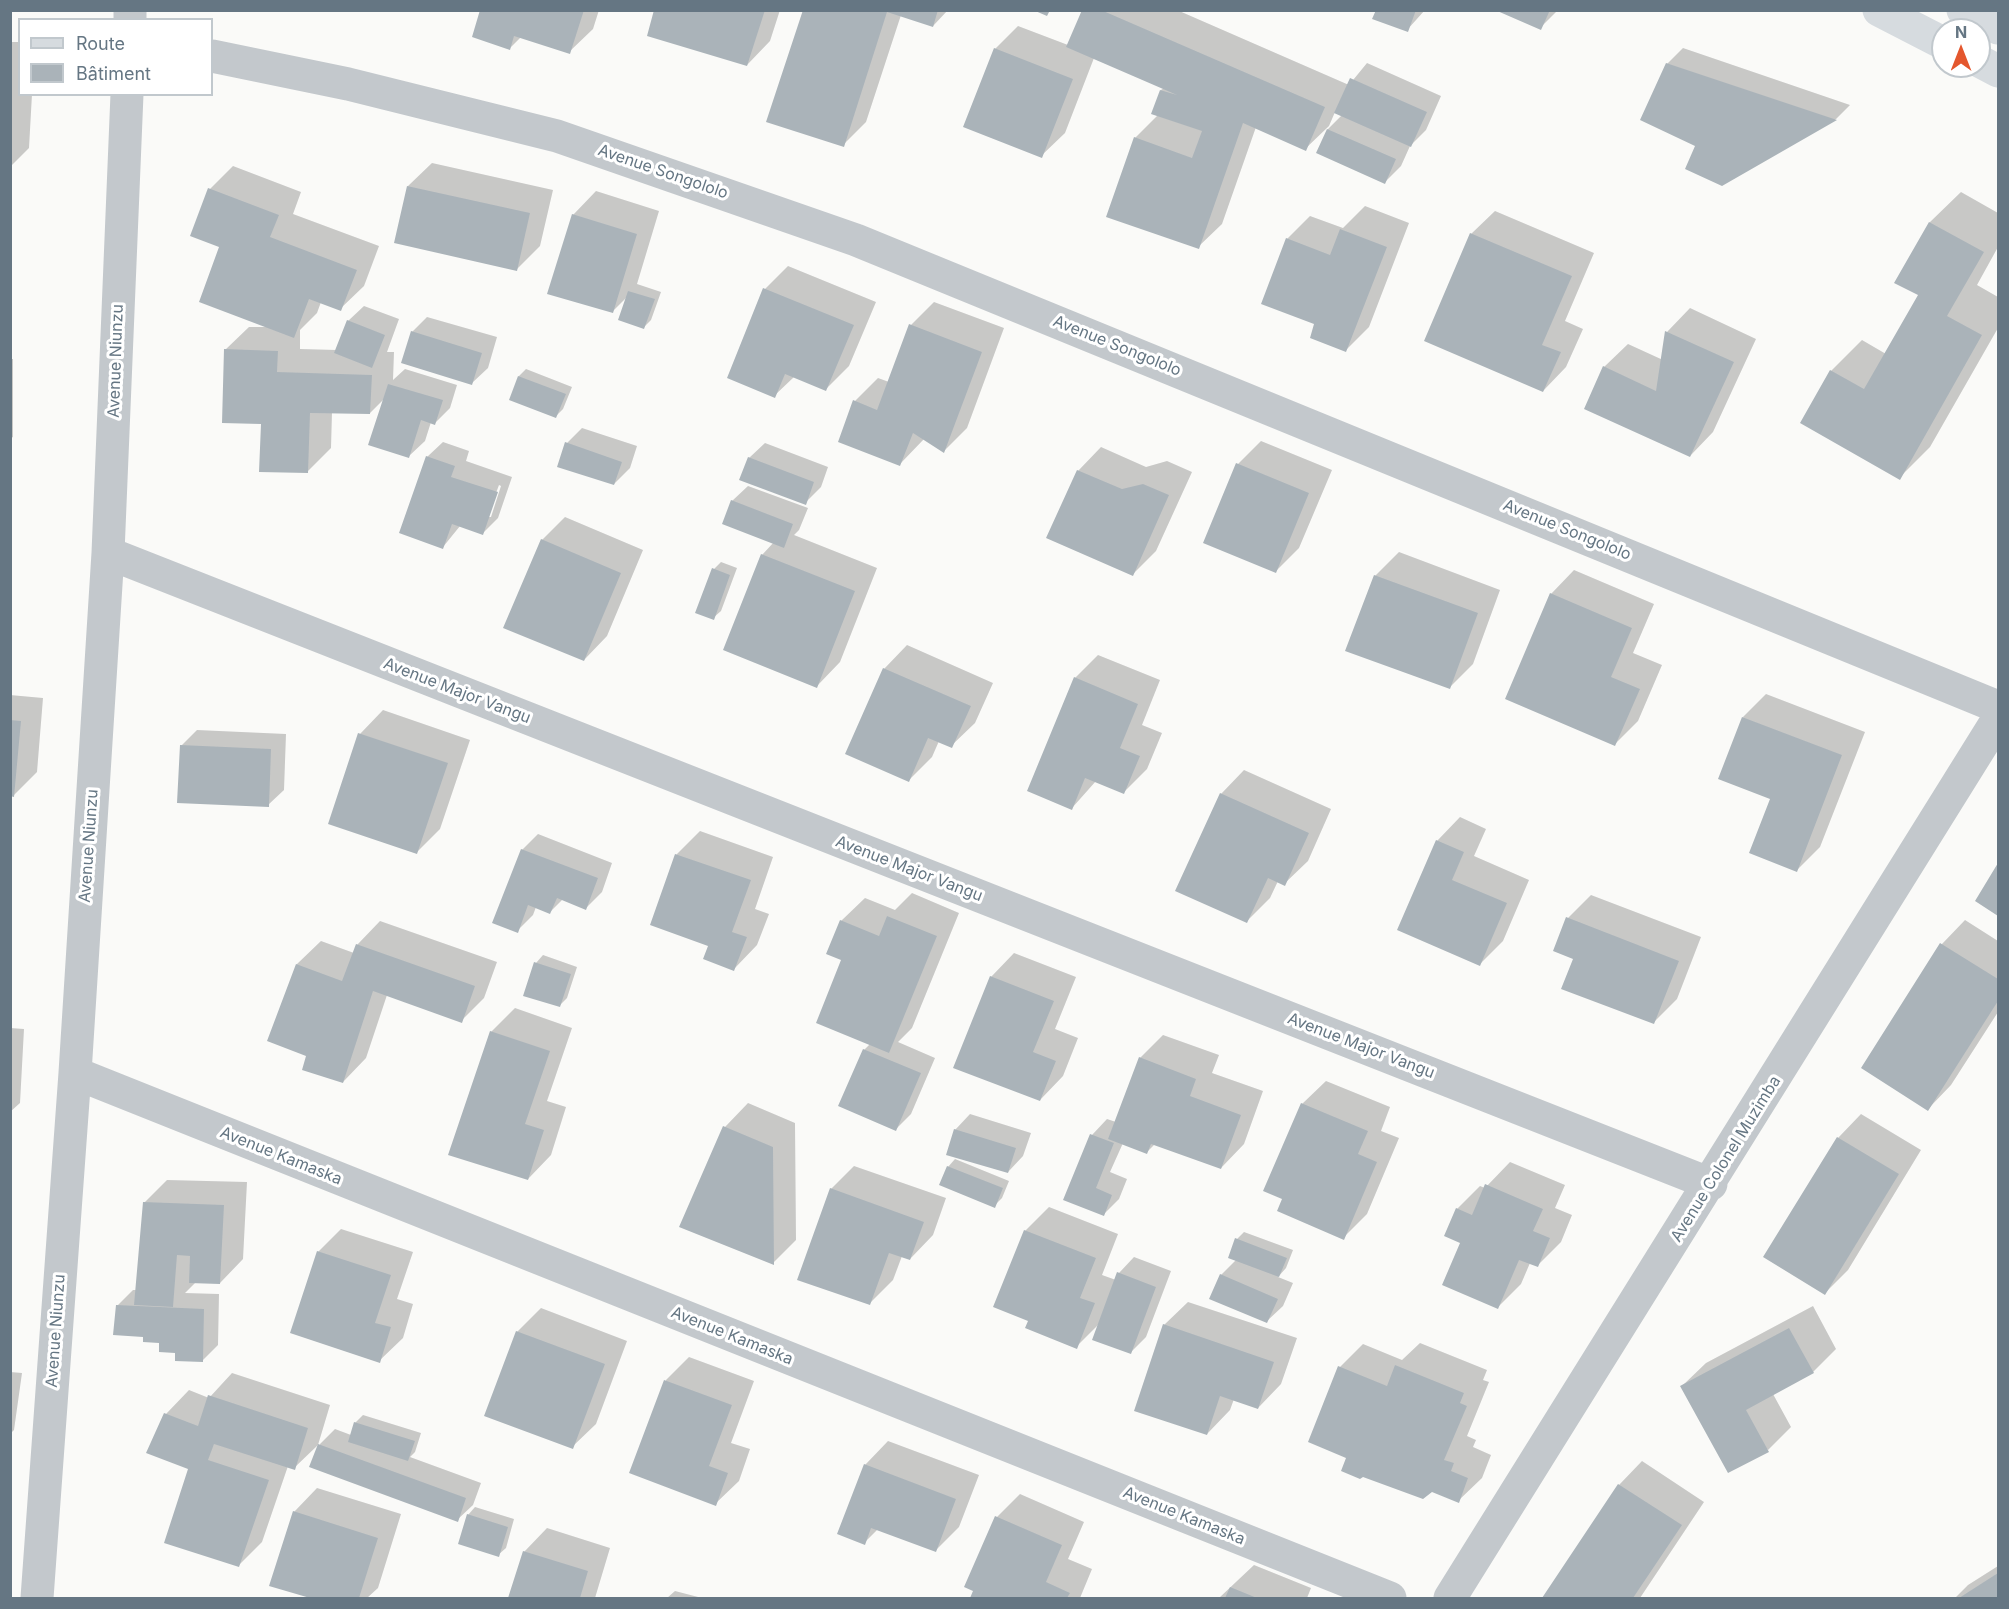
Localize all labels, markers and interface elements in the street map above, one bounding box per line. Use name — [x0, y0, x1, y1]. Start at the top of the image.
legend — [18, 18, 213, 96]
north arrow — [1931, 18, 1991, 78]
text: N — [1955, 22, 1967, 42]
text: Route — [76, 33, 125, 54]
text: Bâtiment — [76, 63, 151, 84]
street label: Avenue Songololo — [595, 141, 731, 203]
street label: Avenue Niunzu — [104, 304, 128, 418]
street label: Avenue Songololo — [1050, 312, 1184, 380]
street label: Avenue Songololo — [1500, 496, 1634, 564]
street label: Avenue Major Vangu — [381, 654, 533, 728]
street label: Avenue Niunzu — [75, 789, 103, 903]
street label: Avenue Major Vangu — [833, 832, 985, 906]
street label: Avenue Major Vangu — [1285, 1009, 1437, 1083]
street label: Avenue Colonel Muzimba — [1667, 1072, 1785, 1246]
street label: Avenue Kamaska — [217, 1123, 345, 1189]
street label: Avenue Niunzu — [42, 1274, 70, 1388]
street label: Avenue Kamaska — [668, 1303, 796, 1369]
street label: Avenue Kamaska — [1120, 1483, 1248, 1549]

